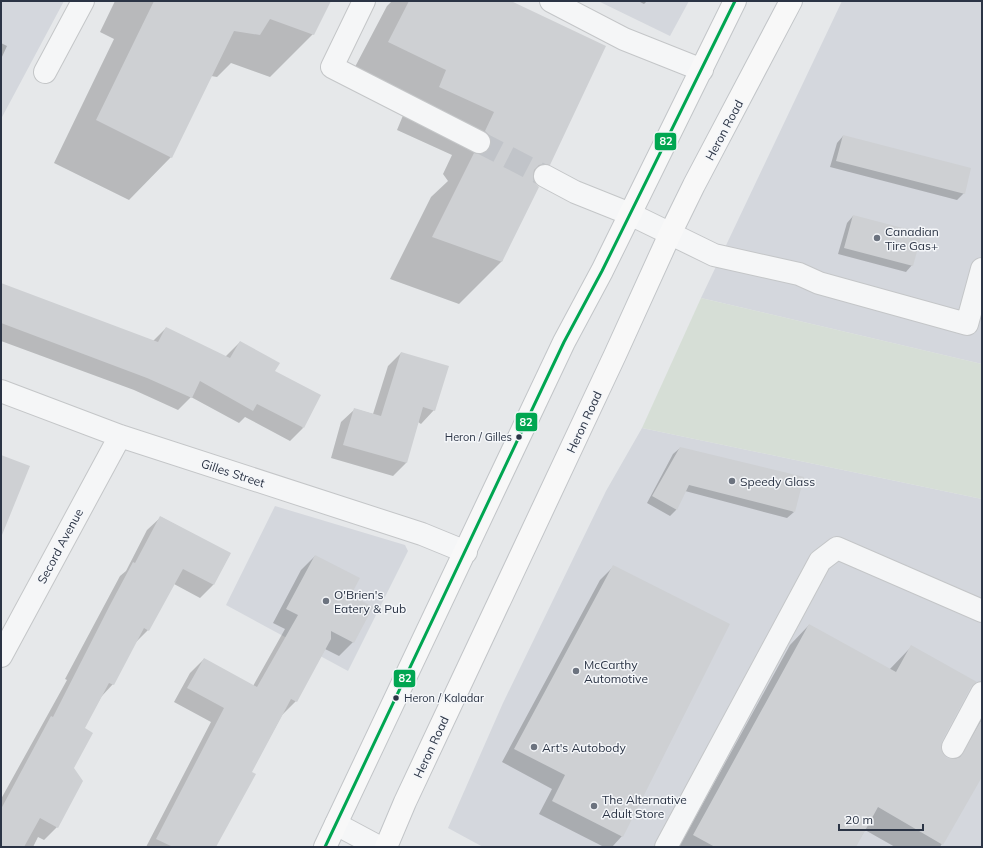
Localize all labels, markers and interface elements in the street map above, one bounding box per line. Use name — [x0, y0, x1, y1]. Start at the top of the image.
street label: Heron Road — [702, 97, 746, 163]
line badge: 82 — [654, 132, 677, 151]
text: 82 — [659, 134, 673, 148]
place label: Canadian Tire Gas+ — [885, 224, 939, 253]
marker: Canadian Tire Gas+ — [872, 233, 882, 243]
street label: Heron Road — [563, 389, 605, 455]
line badge: 82 — [515, 412, 538, 432]
text: 82 — [519, 415, 533, 429]
place label: Heron / Gilles — [445, 430, 512, 444]
marker: Heron / Gilles — [514, 432, 524, 442]
street label: Gilles Street — [199, 456, 267, 490]
place label: Speedy Glass — [740, 474, 815, 489]
marker: Speedy Glass — [727, 476, 737, 486]
street label: Secord Avenue — [34, 506, 86, 586]
place label: O'Brien's Eatery & Pub — [334, 587, 406, 616]
marker: O'Brien's Eatery & Pub — [321, 596, 331, 606]
place label: McCarthy Automotive — [584, 657, 648, 686]
marker: McCarthy Automotive — [571, 666, 581, 676]
line badge: 82 — [393, 669, 416, 688]
text: 82 — [398, 671, 412, 685]
place label: Heron / Kaladar — [404, 691, 484, 705]
marker: Heron / Kaladar — [391, 693, 401, 703]
street label: Heron Road — [410, 714, 452, 780]
place label: Art's Autobody — [542, 740, 626, 755]
marker: Art's Autobody — [529, 742, 539, 752]
place label: The Alternative Adult Store — [602, 792, 687, 821]
marker: The Alternative Adult Store — [589, 801, 599, 811]
scale bar — [839, 806, 923, 832]
text: 20 m — [845, 812, 873, 827]

